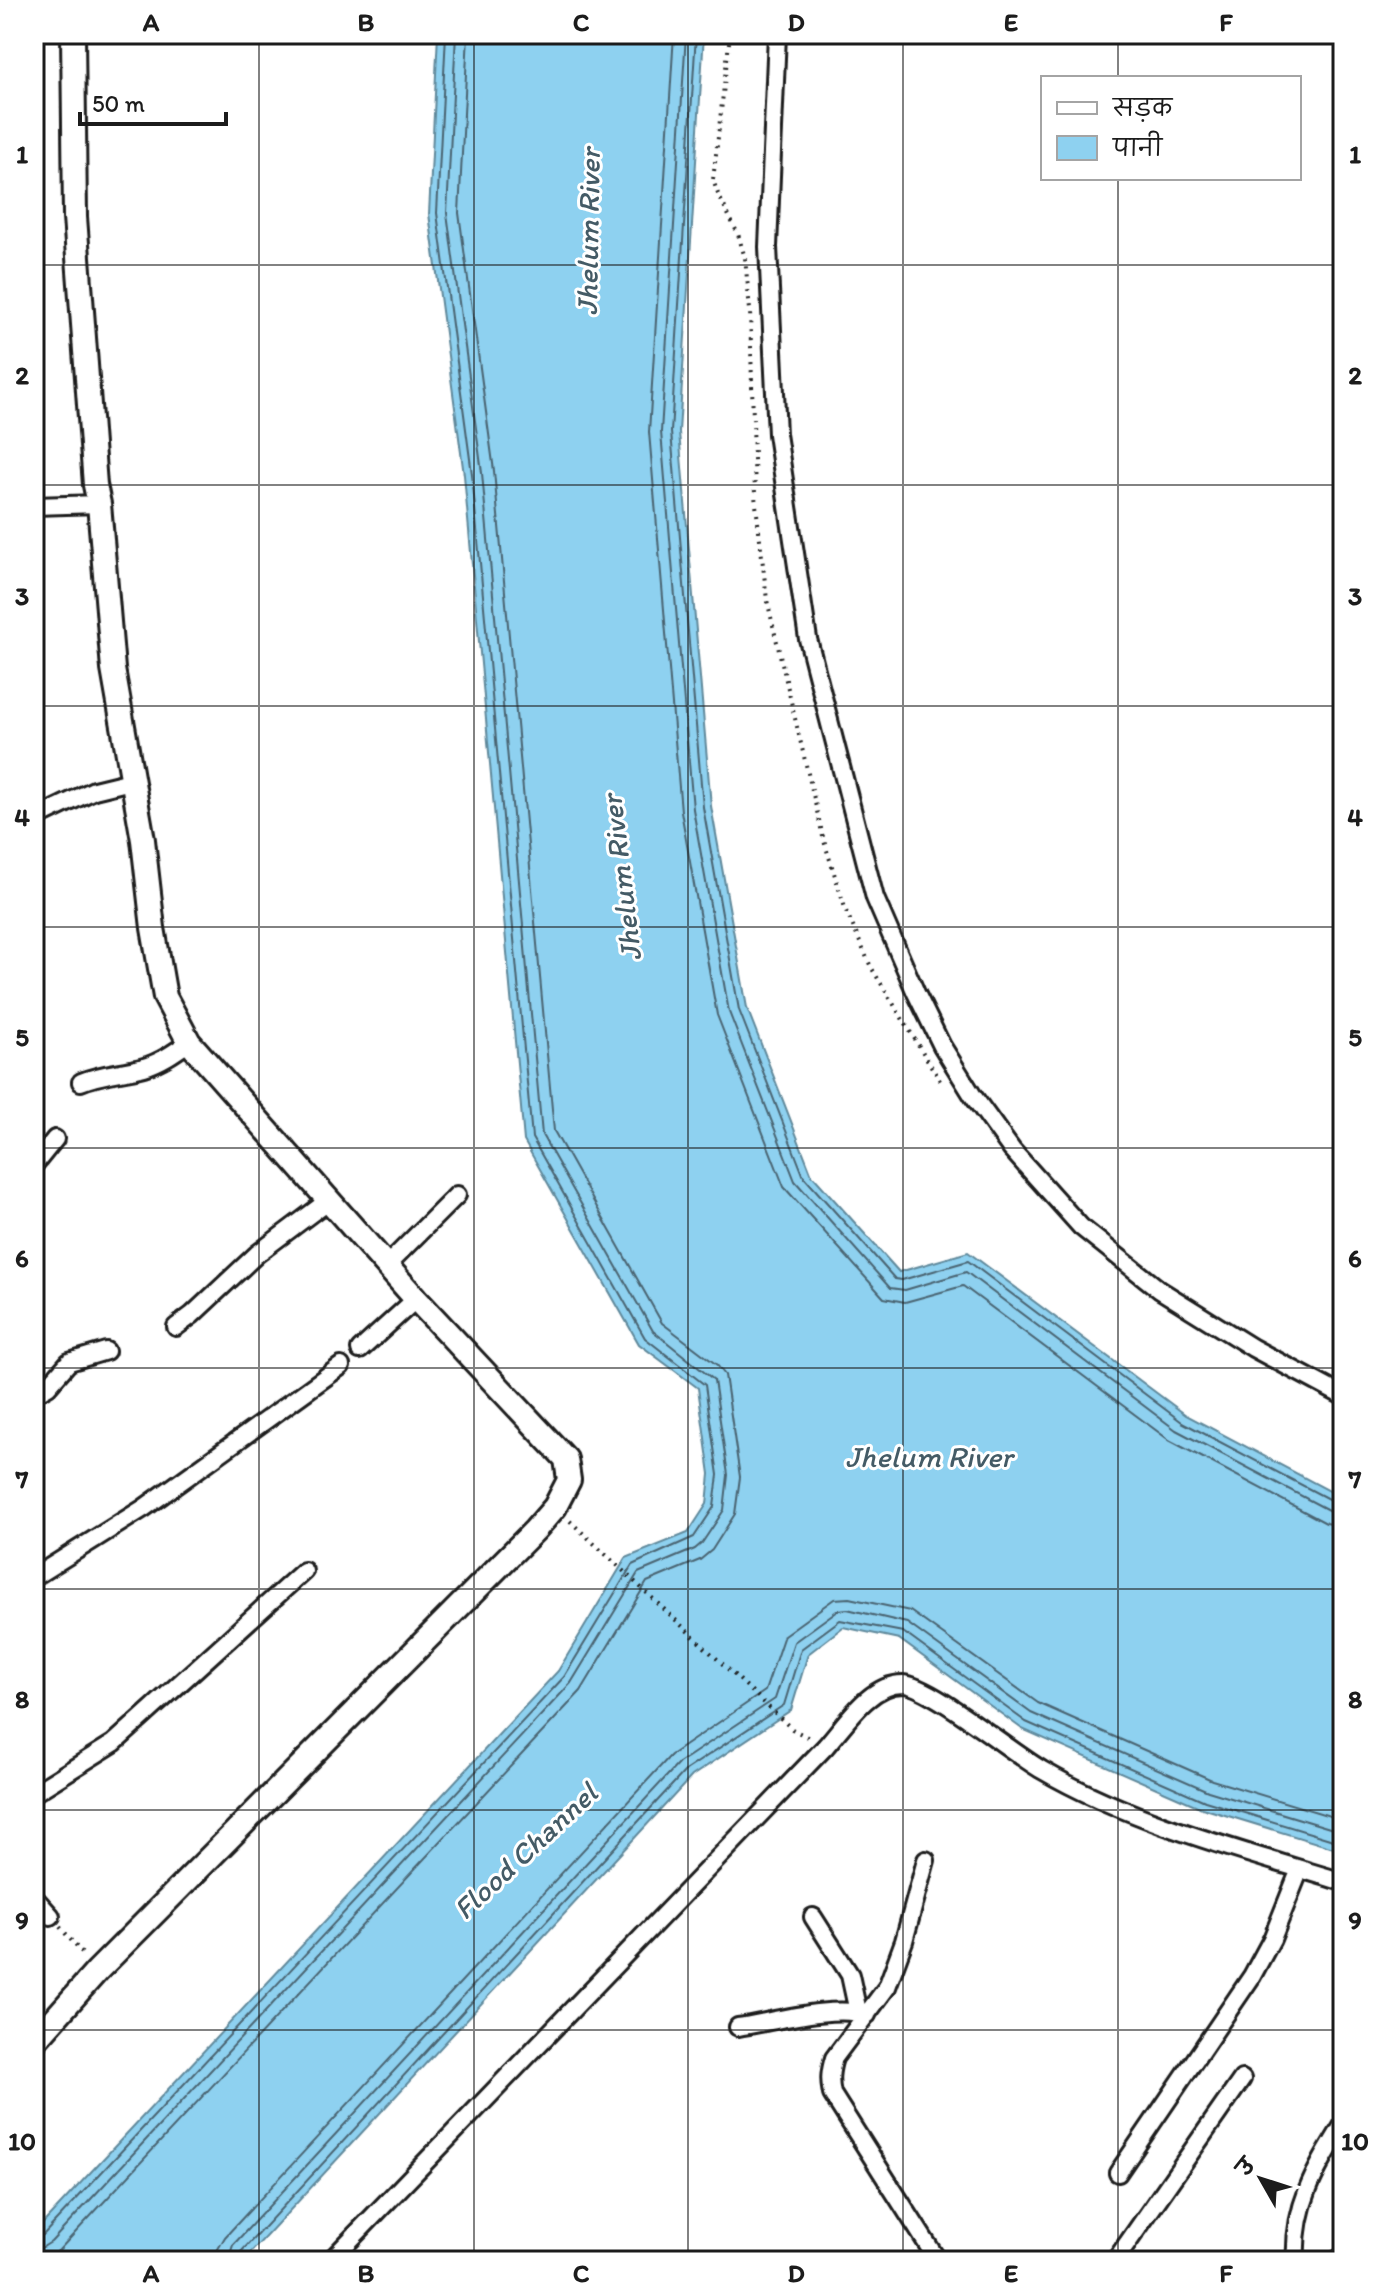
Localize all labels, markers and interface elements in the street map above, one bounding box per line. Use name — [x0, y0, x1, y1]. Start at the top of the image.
text: A — [142, 6, 160, 38]
text: B — [358, 6, 375, 38]
text: C — [573, 6, 590, 38]
text: D — [787, 6, 805, 38]
text: E — [1004, 6, 1018, 38]
text: F — [1219, 6, 1233, 38]
scale bar — [80, 76, 226, 126]
legend — [1041, 76, 1301, 180]
text: 50 m — [92, 89, 145, 118]
text: सड़क — [1111, 93, 1174, 122]
text: पानी — [1111, 130, 1164, 162]
text: 1 — [16, 138, 28, 170]
text: 1 — [1349, 138, 1361, 170]
water label: Jhelum River — [568, 144, 608, 316]
text: 2 — [15, 359, 29, 391]
text: 2 — [1348, 359, 1362, 391]
text: 3 — [15, 580, 29, 612]
text: 3 — [1348, 580, 1362, 612]
water label: Jhelum River — [592, 789, 650, 963]
text: 4 — [14, 801, 30, 833]
text: 4 — [1347, 801, 1363, 833]
text: 5 — [15, 1021, 29, 1053]
text: 5 — [1348, 1021, 1362, 1053]
text: 6 — [15, 1242, 29, 1274]
text: 6 — [1348, 1242, 1362, 1274]
water label: Jhelum River — [845, 1438, 1016, 1475]
text: 7 — [15, 1463, 29, 1495]
text: 7 — [1348, 1463, 1362, 1495]
text: 8 — [15, 1683, 29, 1715]
text: 8 — [1348, 1683, 1362, 1715]
water label: Flood Channel — [445, 1773, 607, 1927]
text: 9 — [15, 1904, 29, 1936]
text: 9 — [1348, 1904, 1362, 1936]
text: 10 — [8, 2125, 36, 2157]
text: 10 — [1341, 2125, 1369, 2157]
north arrow — [1221, 2139, 1301, 2219]
text: उ — [1229, 2151, 1262, 2182]
text: A — [142, 2257, 160, 2289]
text: B — [358, 2257, 375, 2289]
text: C — [573, 2257, 590, 2289]
text: D — [787, 2257, 805, 2289]
text: E — [1004, 2257, 1018, 2289]
text: F — [1219, 2257, 1233, 2289]

